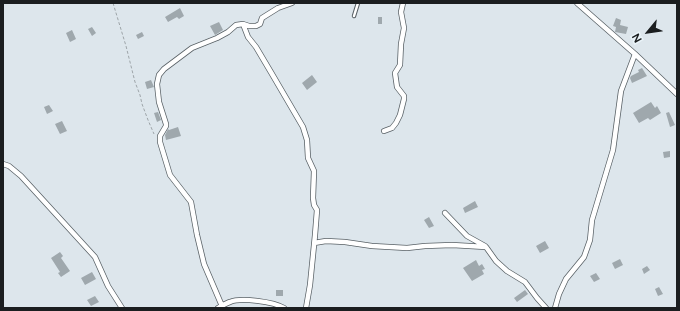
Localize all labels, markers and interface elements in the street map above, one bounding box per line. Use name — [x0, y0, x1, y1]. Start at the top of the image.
north arrow — [628, 12, 668, 52]
text: N — [629, 31, 645, 45]

